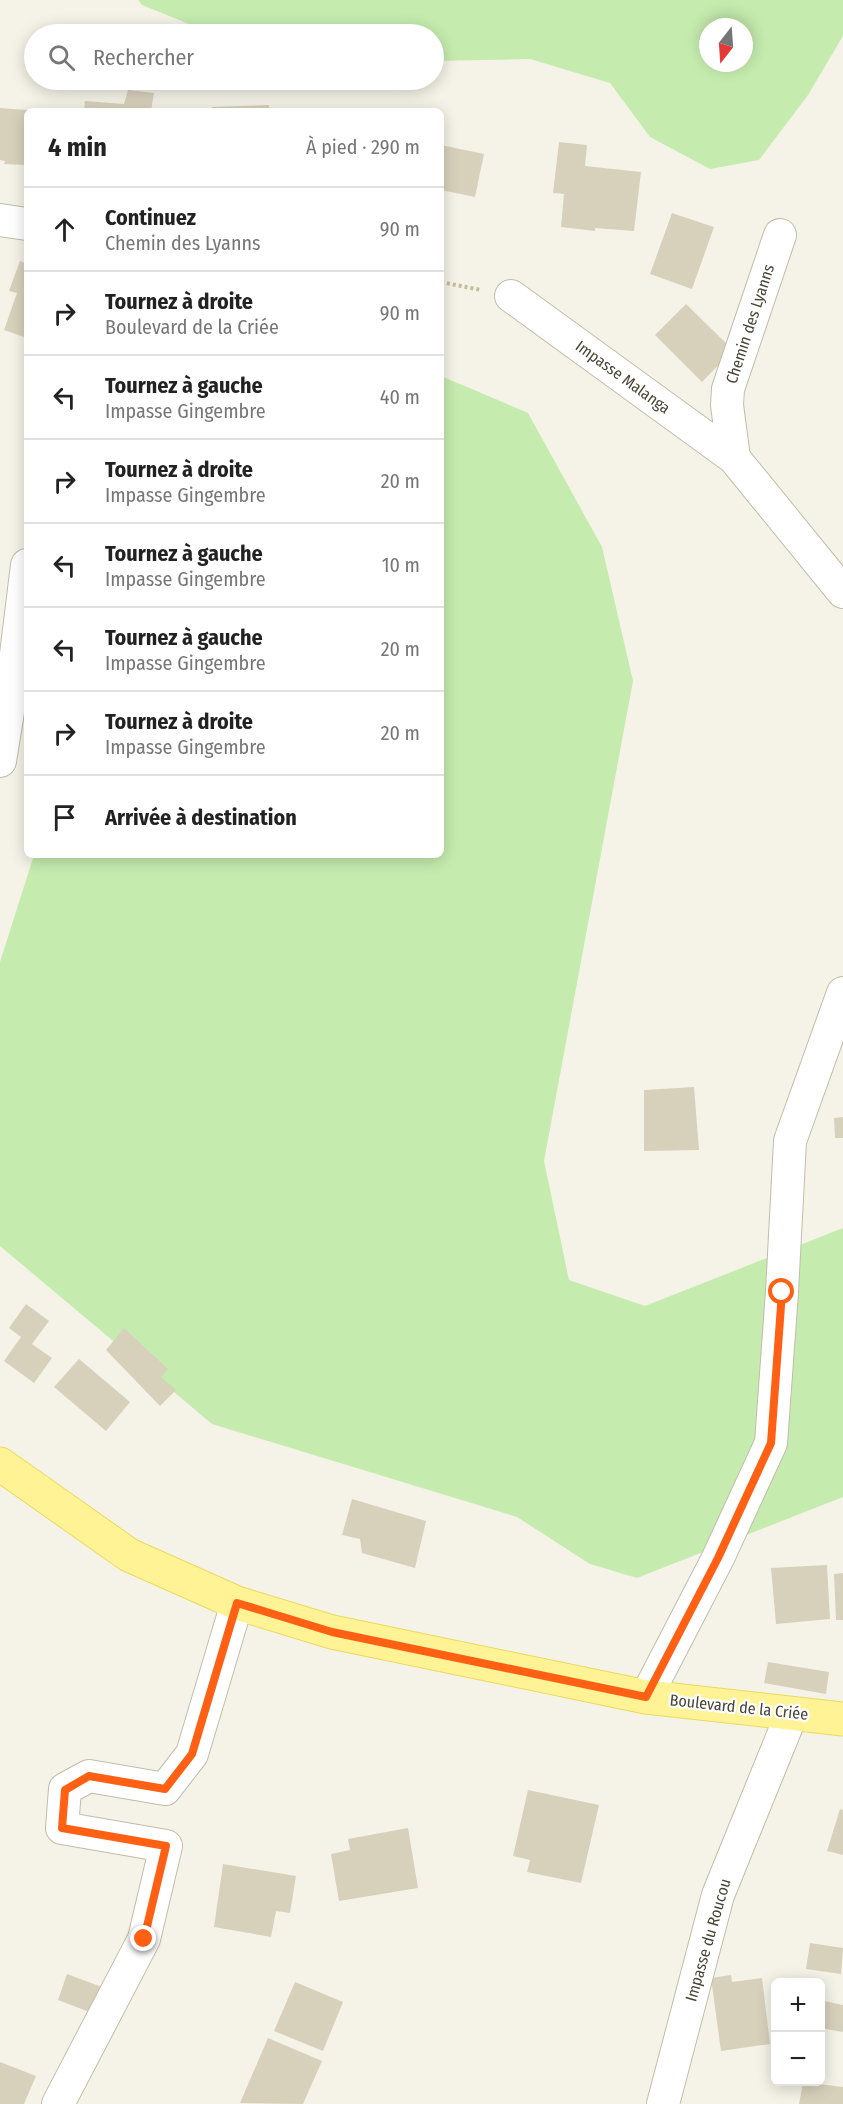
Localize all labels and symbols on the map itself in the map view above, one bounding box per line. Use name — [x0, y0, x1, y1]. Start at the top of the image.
north arrow — [699, 18, 753, 72]
street label: Chemin des Lyanns — [722, 262, 778, 386]
street label: Impasse Malanga — [572, 336, 674, 418]
route start — [768, 1278, 794, 1304]
street label: Boulevard de la Criée — [669, 1690, 809, 1724]
street label: Impasse du Roucou — [681, 1876, 735, 2004]
route end — [130, 1925, 156, 1951]

